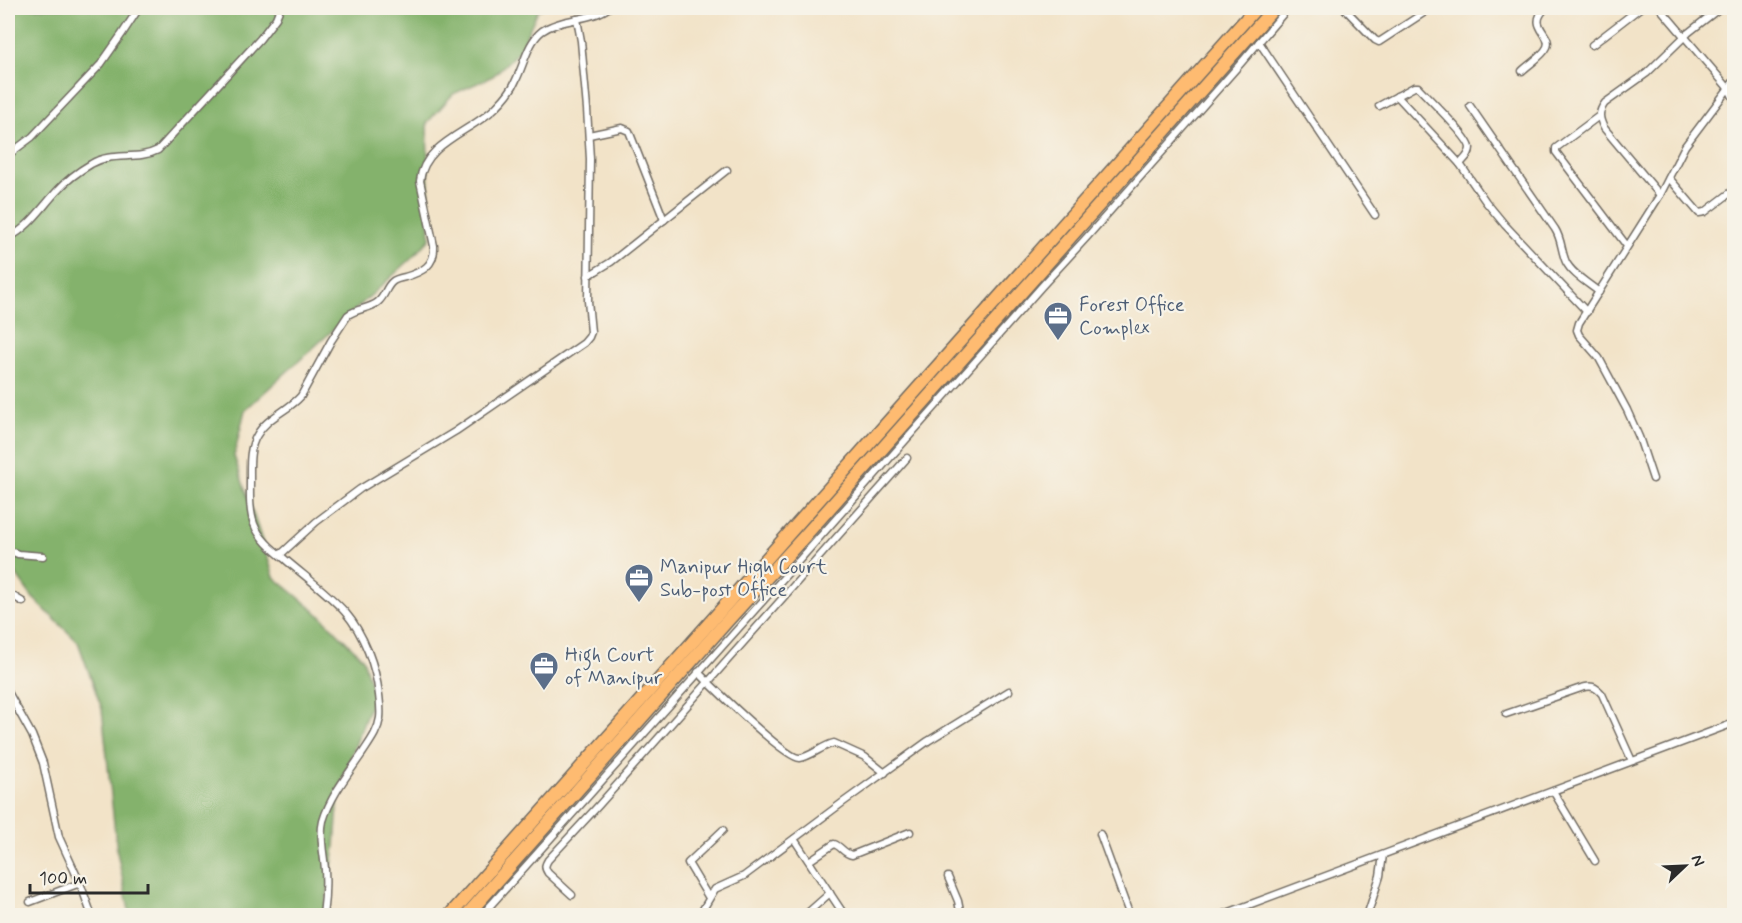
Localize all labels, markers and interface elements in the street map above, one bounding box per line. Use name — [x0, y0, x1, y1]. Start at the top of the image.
place label: Forest Office Complex — [1079, 292, 1185, 342]
office icon: Forest Office Complex — [1042, 300, 1074, 342]
place label: Manipur High Court Sub-post Office — [660, 554, 827, 604]
office icon: Manipur High Court Sub-post Office — [623, 562, 655, 604]
place label: High Court of Manipur — [565, 642, 663, 692]
office icon: High Court of Manipur — [528, 650, 560, 692]
north arrow — [1655, 836, 1715, 896]
text: N — [1686, 852, 1709, 870]
scale bar — [30, 857, 148, 895]
text: 100 m — [39, 867, 87, 891]

